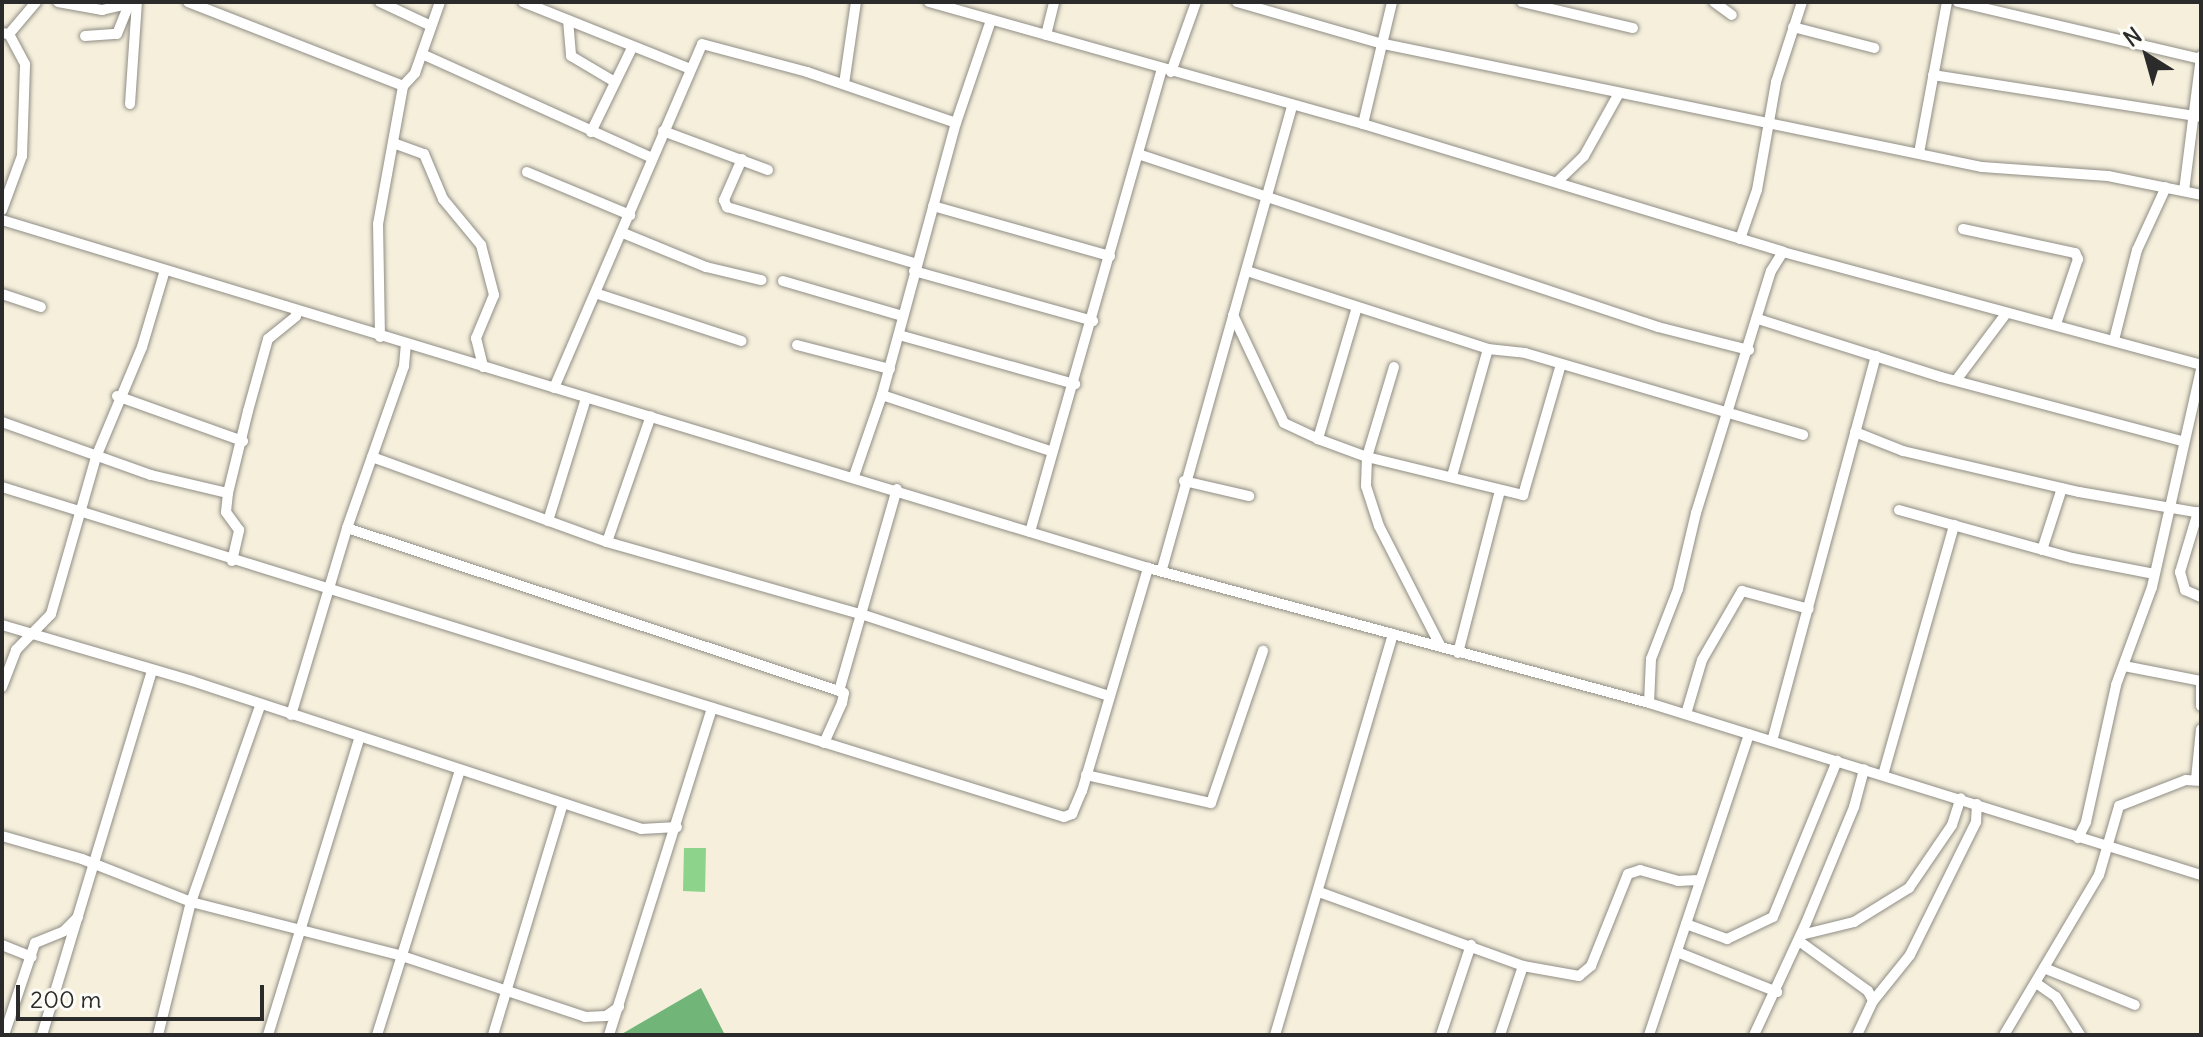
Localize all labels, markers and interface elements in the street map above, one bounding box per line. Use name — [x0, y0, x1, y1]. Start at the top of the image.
north arrow — [2107, 16, 2187, 96]
text: N — [2118, 21, 2147, 53]
scale bar — [20, 969, 268, 1019]
text: 200 m — [30, 984, 102, 1014]

